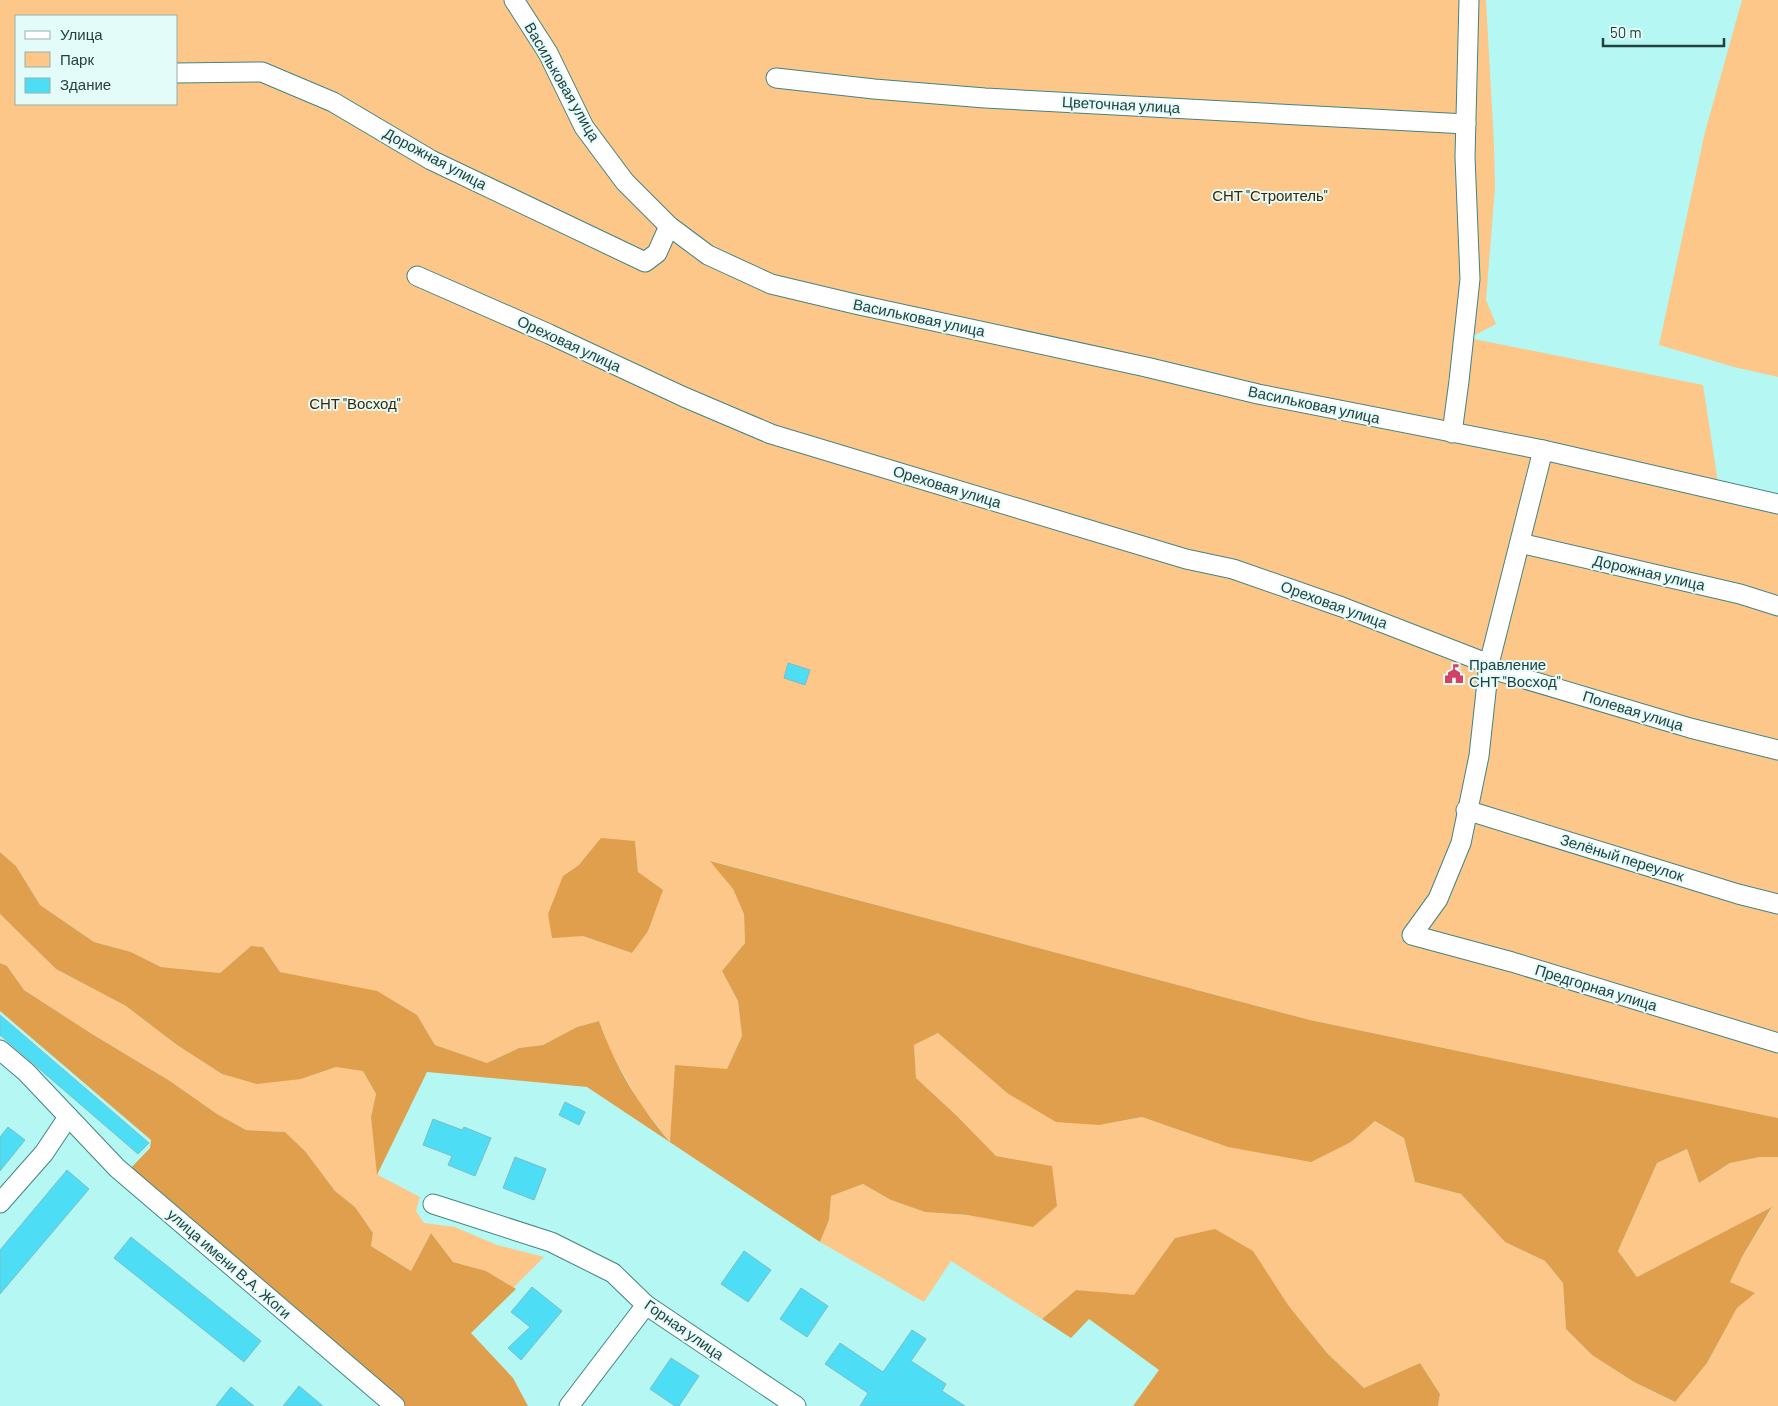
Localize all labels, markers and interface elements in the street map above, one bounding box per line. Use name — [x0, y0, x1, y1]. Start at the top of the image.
legend — [15, 15, 178, 105]
scale bar — [1603, 15, 1724, 47]
street label: Васильковая улица — [521, 19, 605, 145]
text: 50 m — [1610, 23, 1642, 41]
text: Улица — [60, 25, 103, 43]
text: Парк — [60, 50, 94, 68]
text: Здание — [60, 75, 111, 93]
street label: Цветочная улица — [1062, 92, 1181, 116]
street label: Дорожная улица — [381, 123, 491, 193]
park label: СНТ "Строитель" — [1212, 186, 1328, 204]
street label: Васильковая улица — [852, 294, 987, 340]
street label: Ореховая улица — [515, 311, 625, 375]
street label: Васильковая улица — [1247, 381, 1382, 427]
park label: СНТ "Восход" — [309, 394, 401, 412]
street label: Ореховая улица — [891, 461, 1004, 511]
street label: Дорожная улица — [1592, 550, 1708, 594]
street label: Ореховая улица — [1279, 576, 1391, 632]
place label: Правление СНТ "Восход" — [1469, 655, 1561, 690]
public building icon: Правление СНТ "Восход" — [1443, 663, 1465, 685]
street label: Полевая улица — [1581, 686, 1686, 734]
street label: Зелёный переулок — [1558, 830, 1687, 885]
street label: Предгорная улица — [1533, 960, 1660, 1014]
street label: улица имени В.А. Жоги — [164, 1205, 295, 1322]
street label: Горная улица — [641, 1295, 728, 1364]

